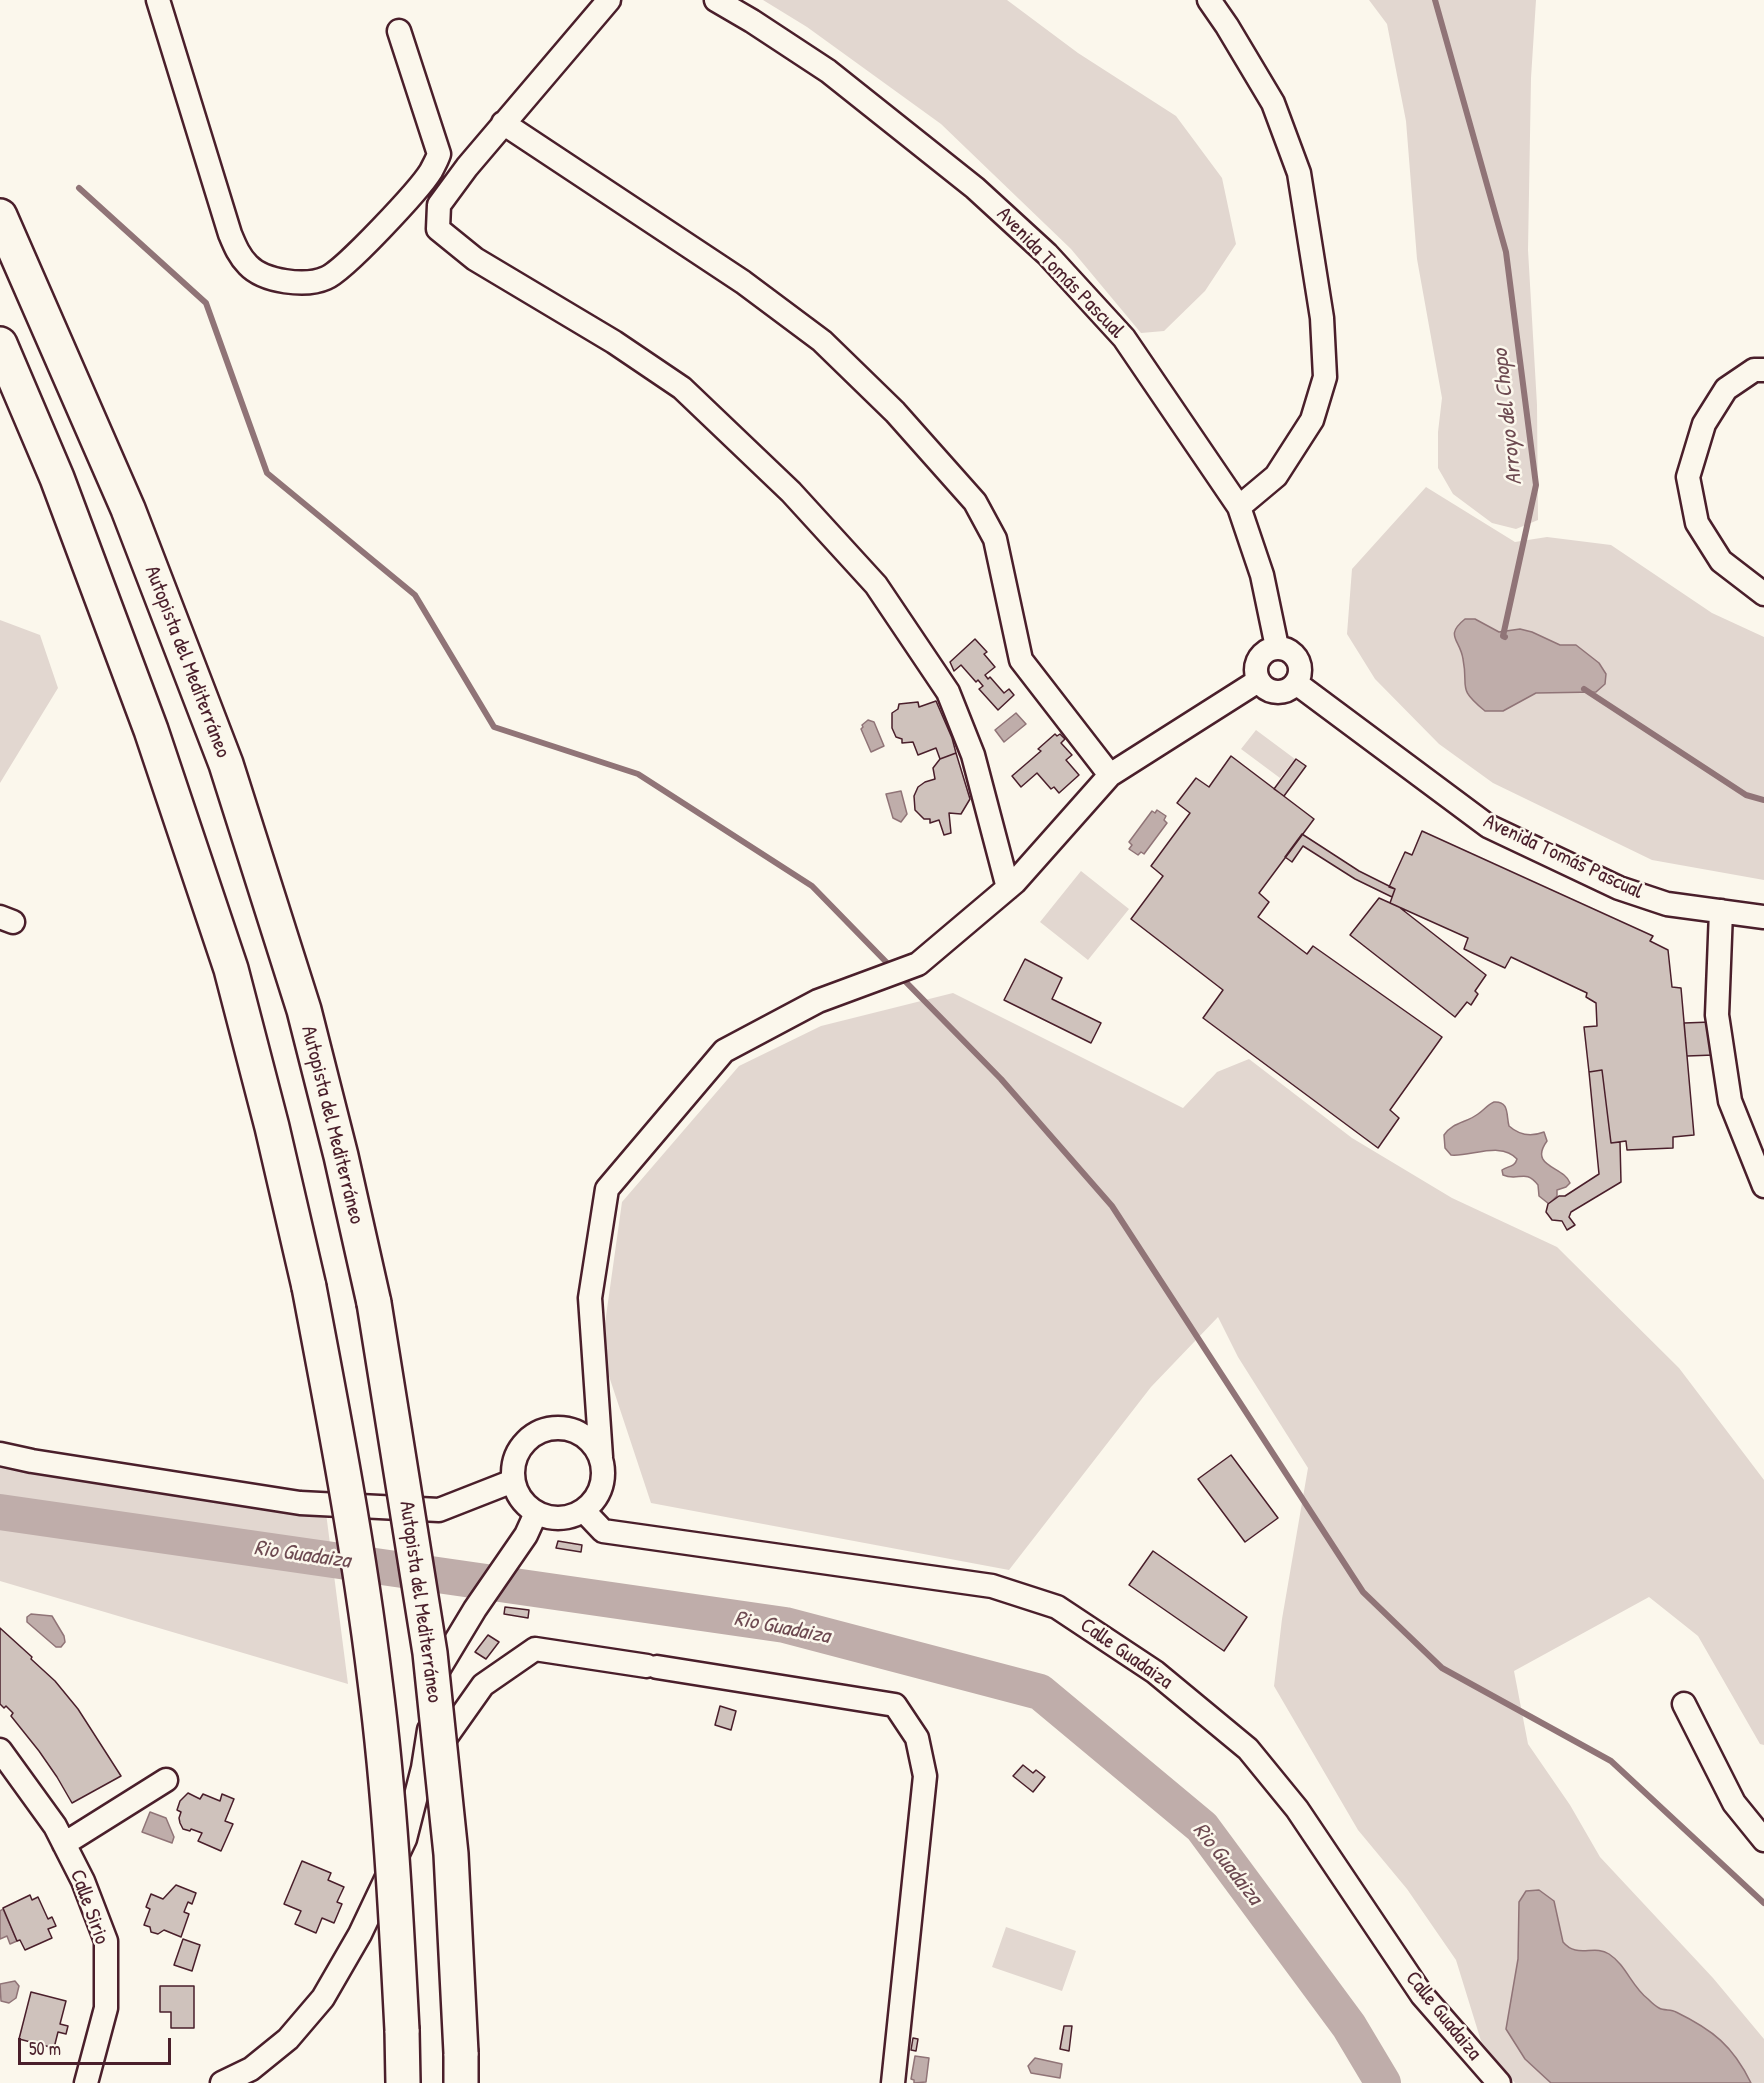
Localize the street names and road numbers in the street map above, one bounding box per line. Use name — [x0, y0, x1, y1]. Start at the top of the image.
street label: Avenida Tomás Pascual — [991, 202, 1129, 344]
street label: Autopista del Mediterráneo — [139, 563, 235, 761]
street label: Avenida Tomás Pascual — [1479, 809, 1647, 905]
street label: Autopista del Mediterráneo — [295, 1023, 369, 1227]
street label: Autopista del Mediterráneo — [393, 1500, 447, 1704]
street label: Calle Guadaiza — [1075, 1613, 1177, 1695]
street label: Calle Sirio — [64, 1866, 114, 1948]
street label: Calle Guadaiza — [1400, 1966, 1486, 2066]

